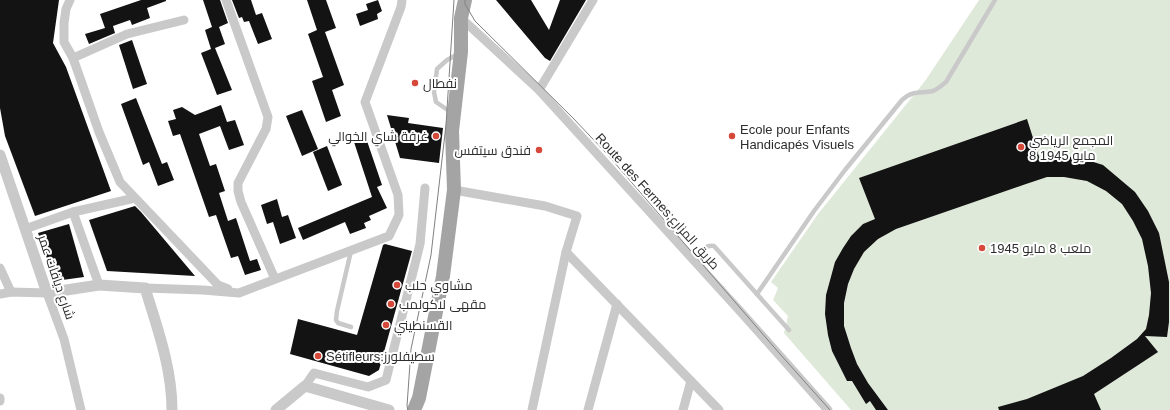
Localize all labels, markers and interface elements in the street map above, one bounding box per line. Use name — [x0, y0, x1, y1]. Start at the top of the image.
place label: نفطال — [423, 76, 457, 92]
marker: نفطال — [410, 78, 420, 88]
place label: Ecole pour Enfants Handicapés Visuels — [740, 122, 854, 152]
place label: غرفة شاي الخوالي — [328, 129, 428, 147]
street label: Route des Fermes;طريق المزارع — [592, 130, 723, 273]
marker: غرفة شاي الخوالي — [431, 131, 441, 141]
marker: Ecole pour Enfants Handicapés Visuels — [727, 131, 737, 141]
place label: المجمع الرياضي 8 مايو 1945 — [1029, 133, 1113, 163]
marker: المجمع الرياضي 8 مايو 1945 — [1016, 142, 1026, 152]
place label: فندق سيتفس — [455, 143, 531, 158]
marker: فندق سيتفس — [534, 145, 544, 155]
street label: شارع ديافات عمر — [34, 232, 78, 322]
place label: ملعب 8 مايو 1945 — [990, 241, 1091, 256]
marker: ملعب 8 مايو 1945 — [977, 243, 987, 253]
place label: مشاوي حلب — [405, 278, 473, 296]
marker: مشاوي حلب — [392, 280, 402, 290]
place label: مقهى لاكولمب — [399, 297, 486, 312]
marker: مقهى لاكولمب — [386, 299, 396, 309]
place label: القسنطيني — [394, 318, 452, 336]
marker: القسنطيني — [381, 320, 391, 330]
place label: Sétifleurs;سطيفلورز — [326, 349, 435, 364]
marker: Sétifleurs;سطيفلورز — [313, 351, 323, 361]

